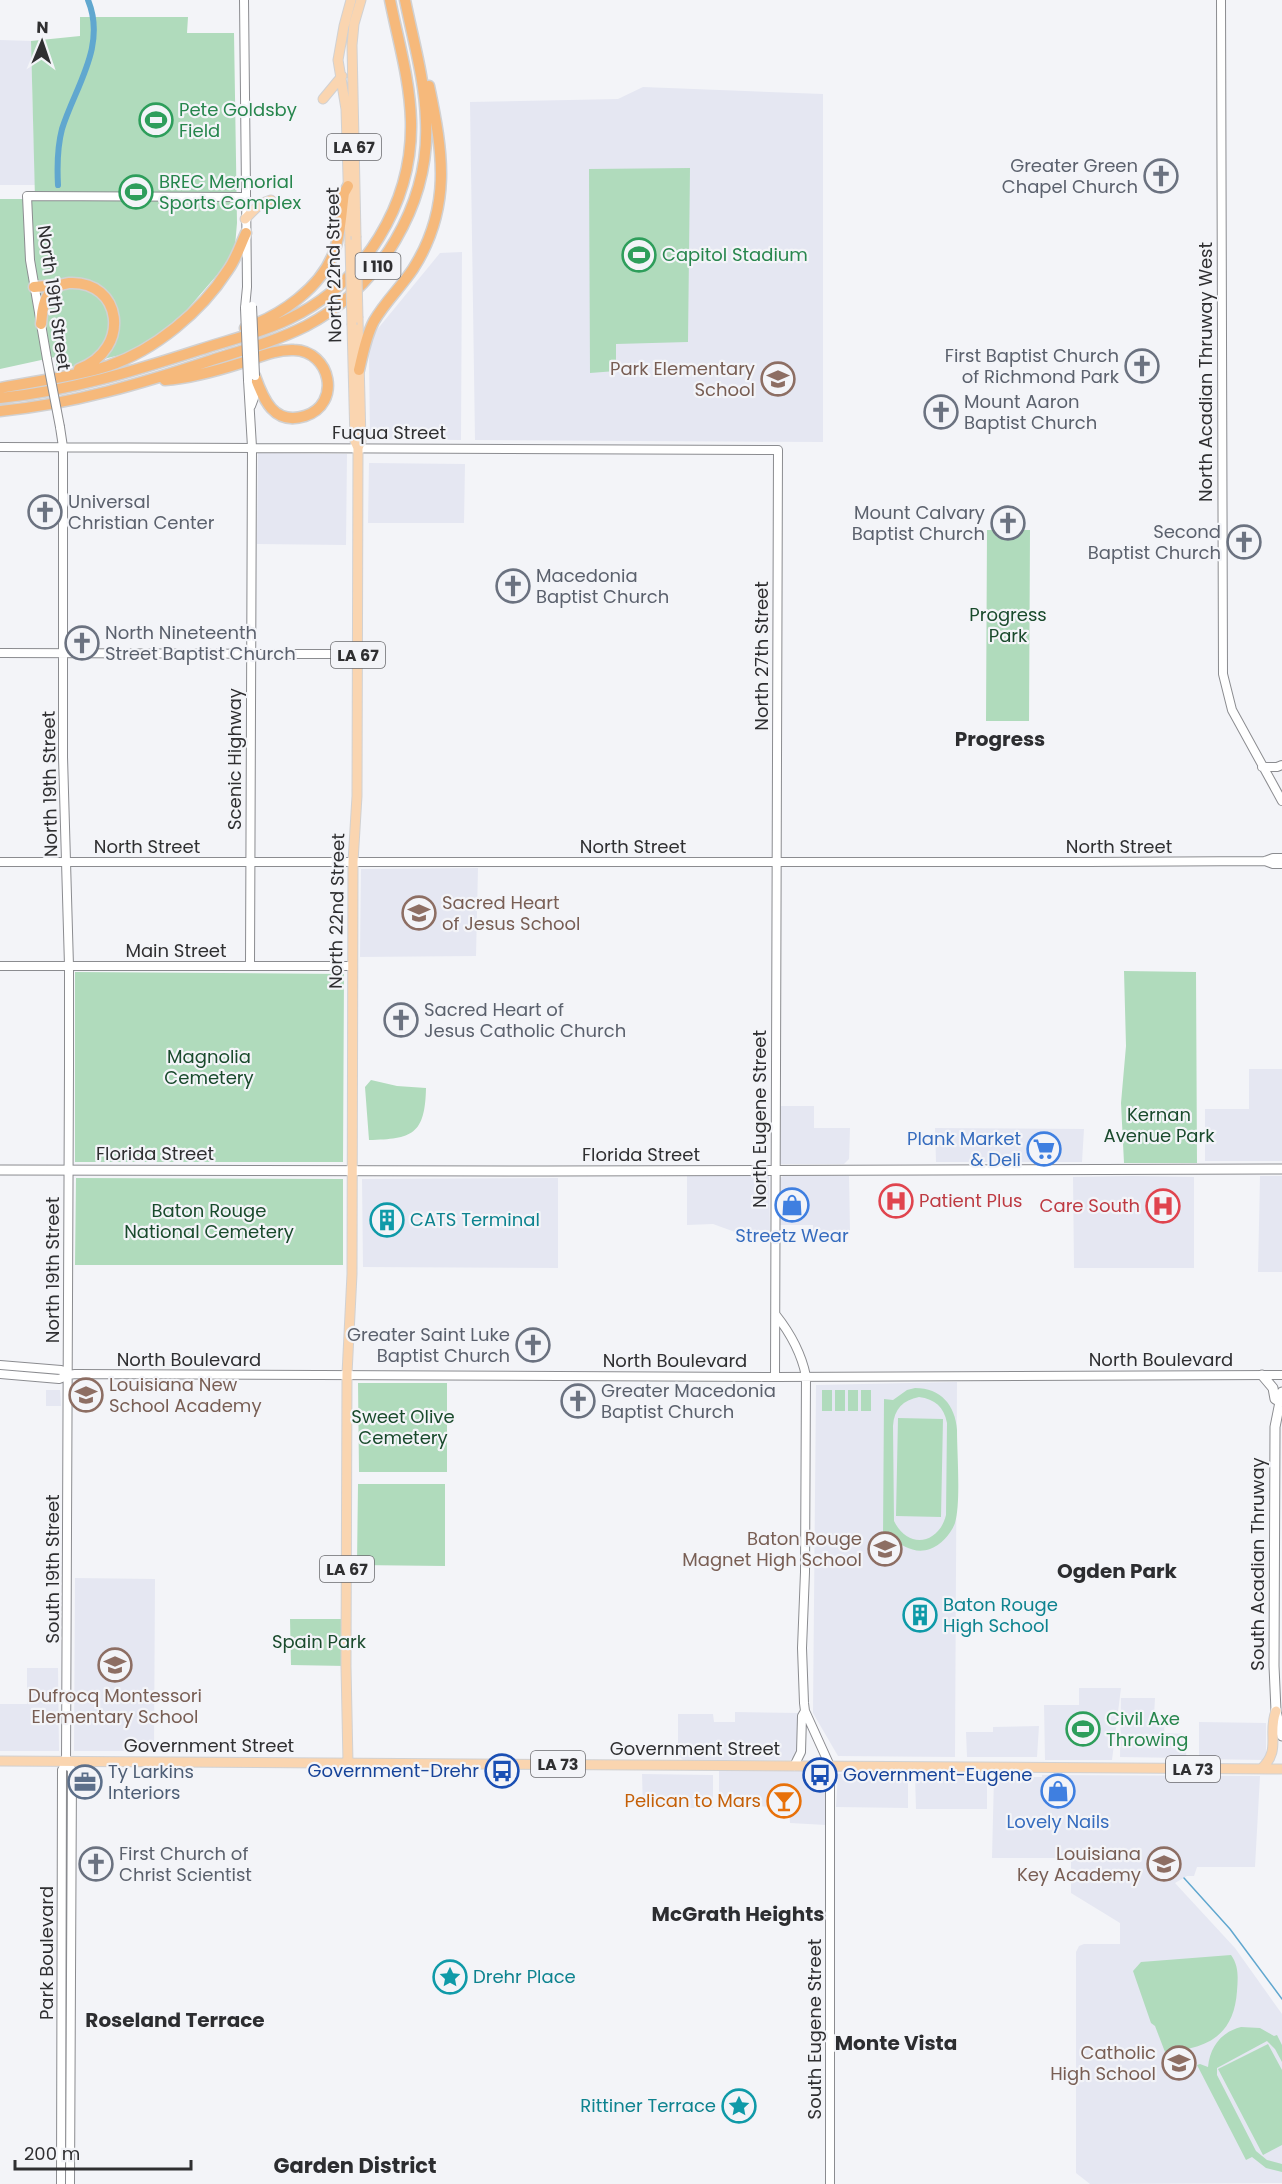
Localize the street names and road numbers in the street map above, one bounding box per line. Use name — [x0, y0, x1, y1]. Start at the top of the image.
road number: LA 67 — [327, 134, 381, 160]
street label: North 22nd Street — [320, 187, 347, 343]
street label: North 19th Street — [32, 224, 77, 372]
street label: North Acadian Thruway West — [1193, 242, 1218, 502]
road number: I 110 — [356, 253, 400, 279]
street label: Fuqua Street — [332, 420, 446, 445]
street label: North 27th Street — [749, 581, 774, 731]
road number: LA 67 — [331, 642, 385, 668]
street label: Scenic Highway — [222, 688, 247, 830]
street label: North 19th Street — [36, 711, 63, 857]
street label: North 22nd Street — [323, 833, 350, 989]
street label: North Street — [94, 834, 200, 859]
street label: North Street — [580, 834, 686, 859]
street label: North Street — [1066, 834, 1172, 859]
street label: Main Street — [125, 938, 227, 963]
street label: North Eugene Street — [747, 1030, 772, 1208]
street label: Florida Street — [96, 1141, 214, 1166]
street label: Florida Street — [582, 1142, 700, 1167]
street label: North 19th Street — [40, 1197, 65, 1343]
street label: North Boulevard — [117, 1347, 261, 1372]
street label: North Boulevard — [1089, 1347, 1233, 1372]
street label: North Boulevard — [603, 1348, 747, 1373]
street label: South Acadian Thruway — [1245, 1457, 1270, 1671]
street label: South 19th Street — [40, 1494, 65, 1644]
road number: LA 67 — [320, 1556, 374, 1582]
street label: Government Street — [124, 1733, 294, 1758]
street label: Government Street — [610, 1736, 780, 1761]
road number: LA 73 — [531, 1751, 585, 1777]
road number: LA 73 — [1166, 1756, 1220, 1782]
street label: Park Boulevard — [34, 1886, 59, 2020]
street label: South Eugene Street — [802, 1939, 827, 2119]

